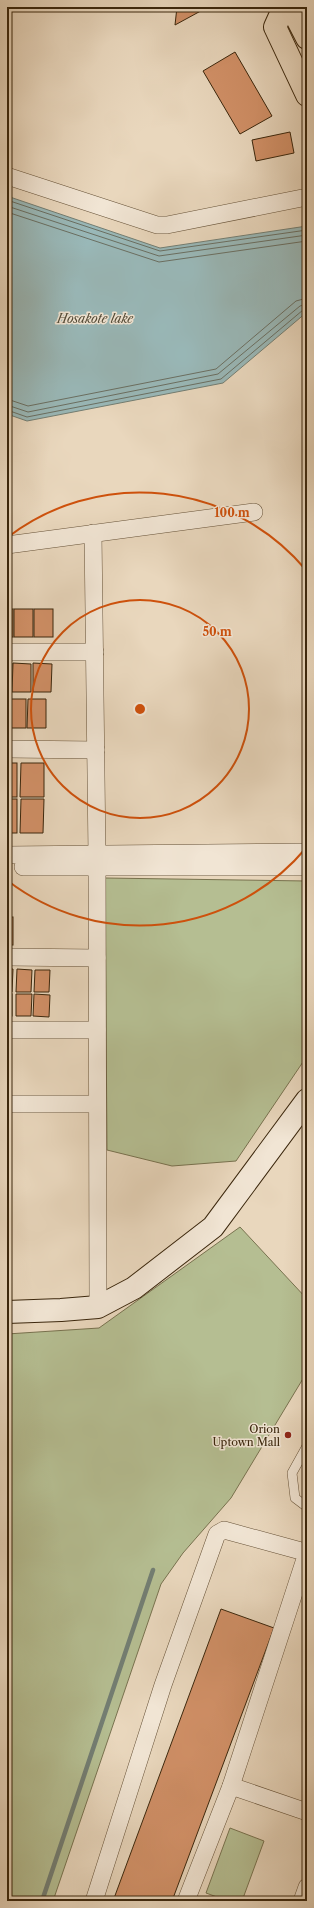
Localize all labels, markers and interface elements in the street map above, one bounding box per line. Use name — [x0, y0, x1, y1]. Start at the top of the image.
water label: Hosakote lake — [56, 311, 134, 326]
text: 100 m — [214, 505, 250, 520]
text: 50 m — [202, 624, 232, 639]
centre of rings — [133, 702, 147, 716]
place label: Orion Uptown Mall — [212, 1422, 281, 1449]
marker: Orion Uptown Mall — [283, 1430, 293, 1440]

